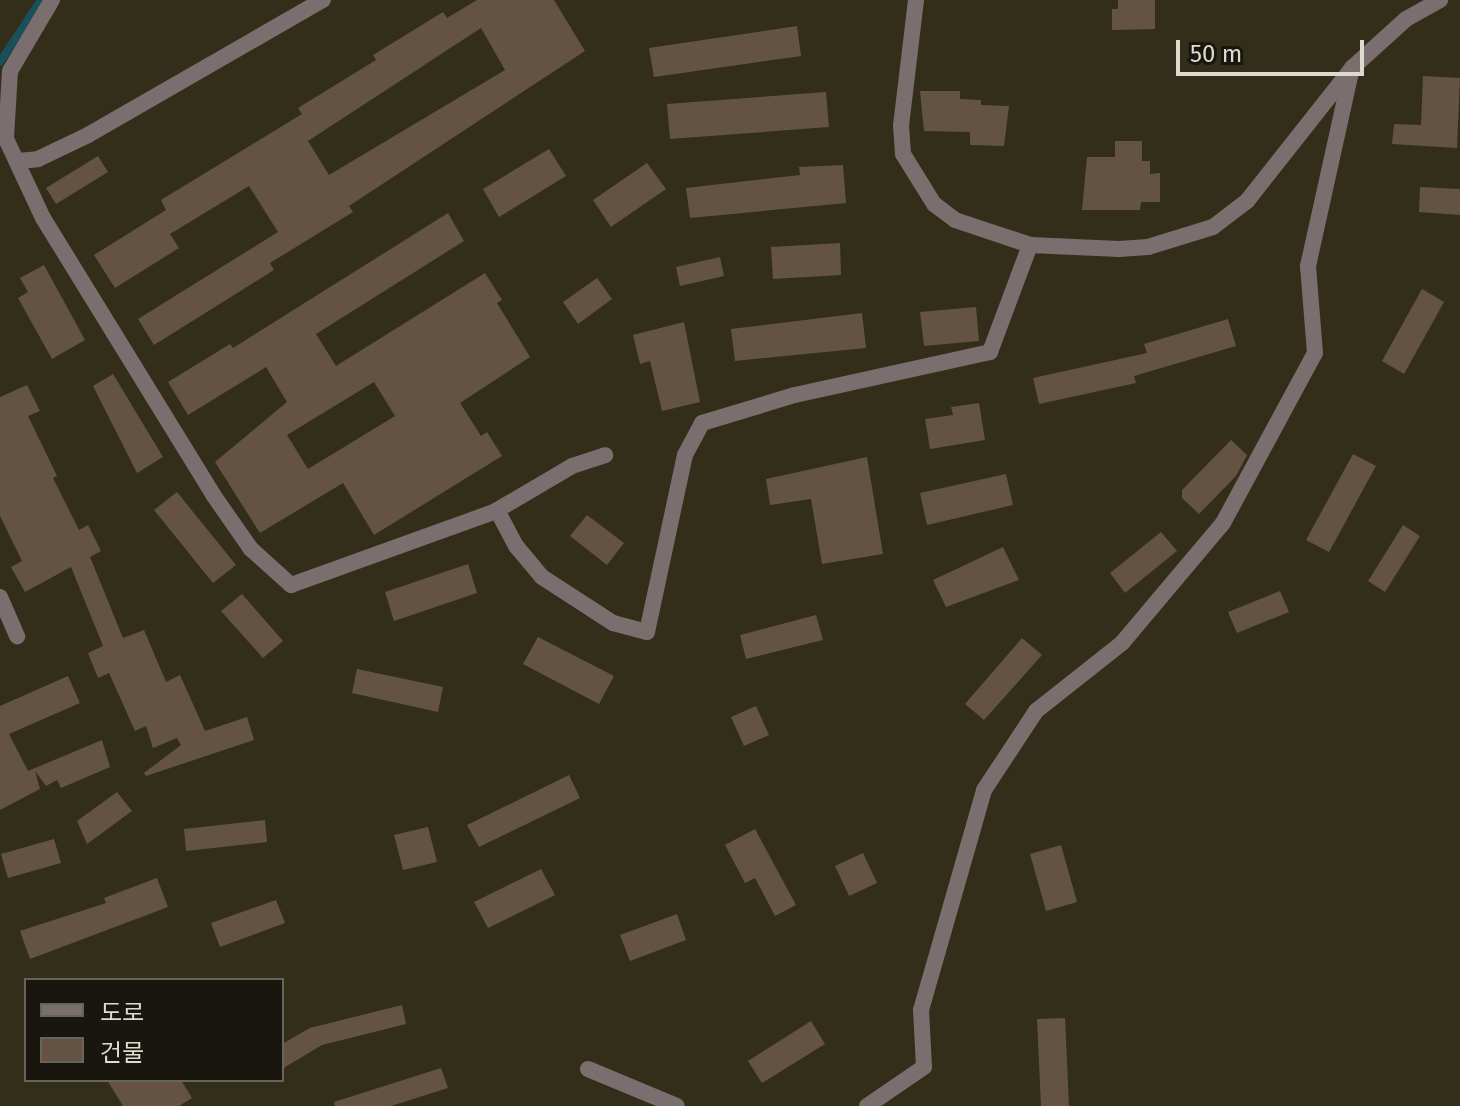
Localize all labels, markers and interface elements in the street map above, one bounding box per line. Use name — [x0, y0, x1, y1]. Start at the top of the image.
scale bar — [1180, 24, 1368, 74]
text: 50 m — [1190, 40, 1242, 68]
legend — [24, 978, 284, 1082]
text: 도로 — [100, 999, 144, 1027]
text: 건물 — [100, 1039, 144, 1067]

